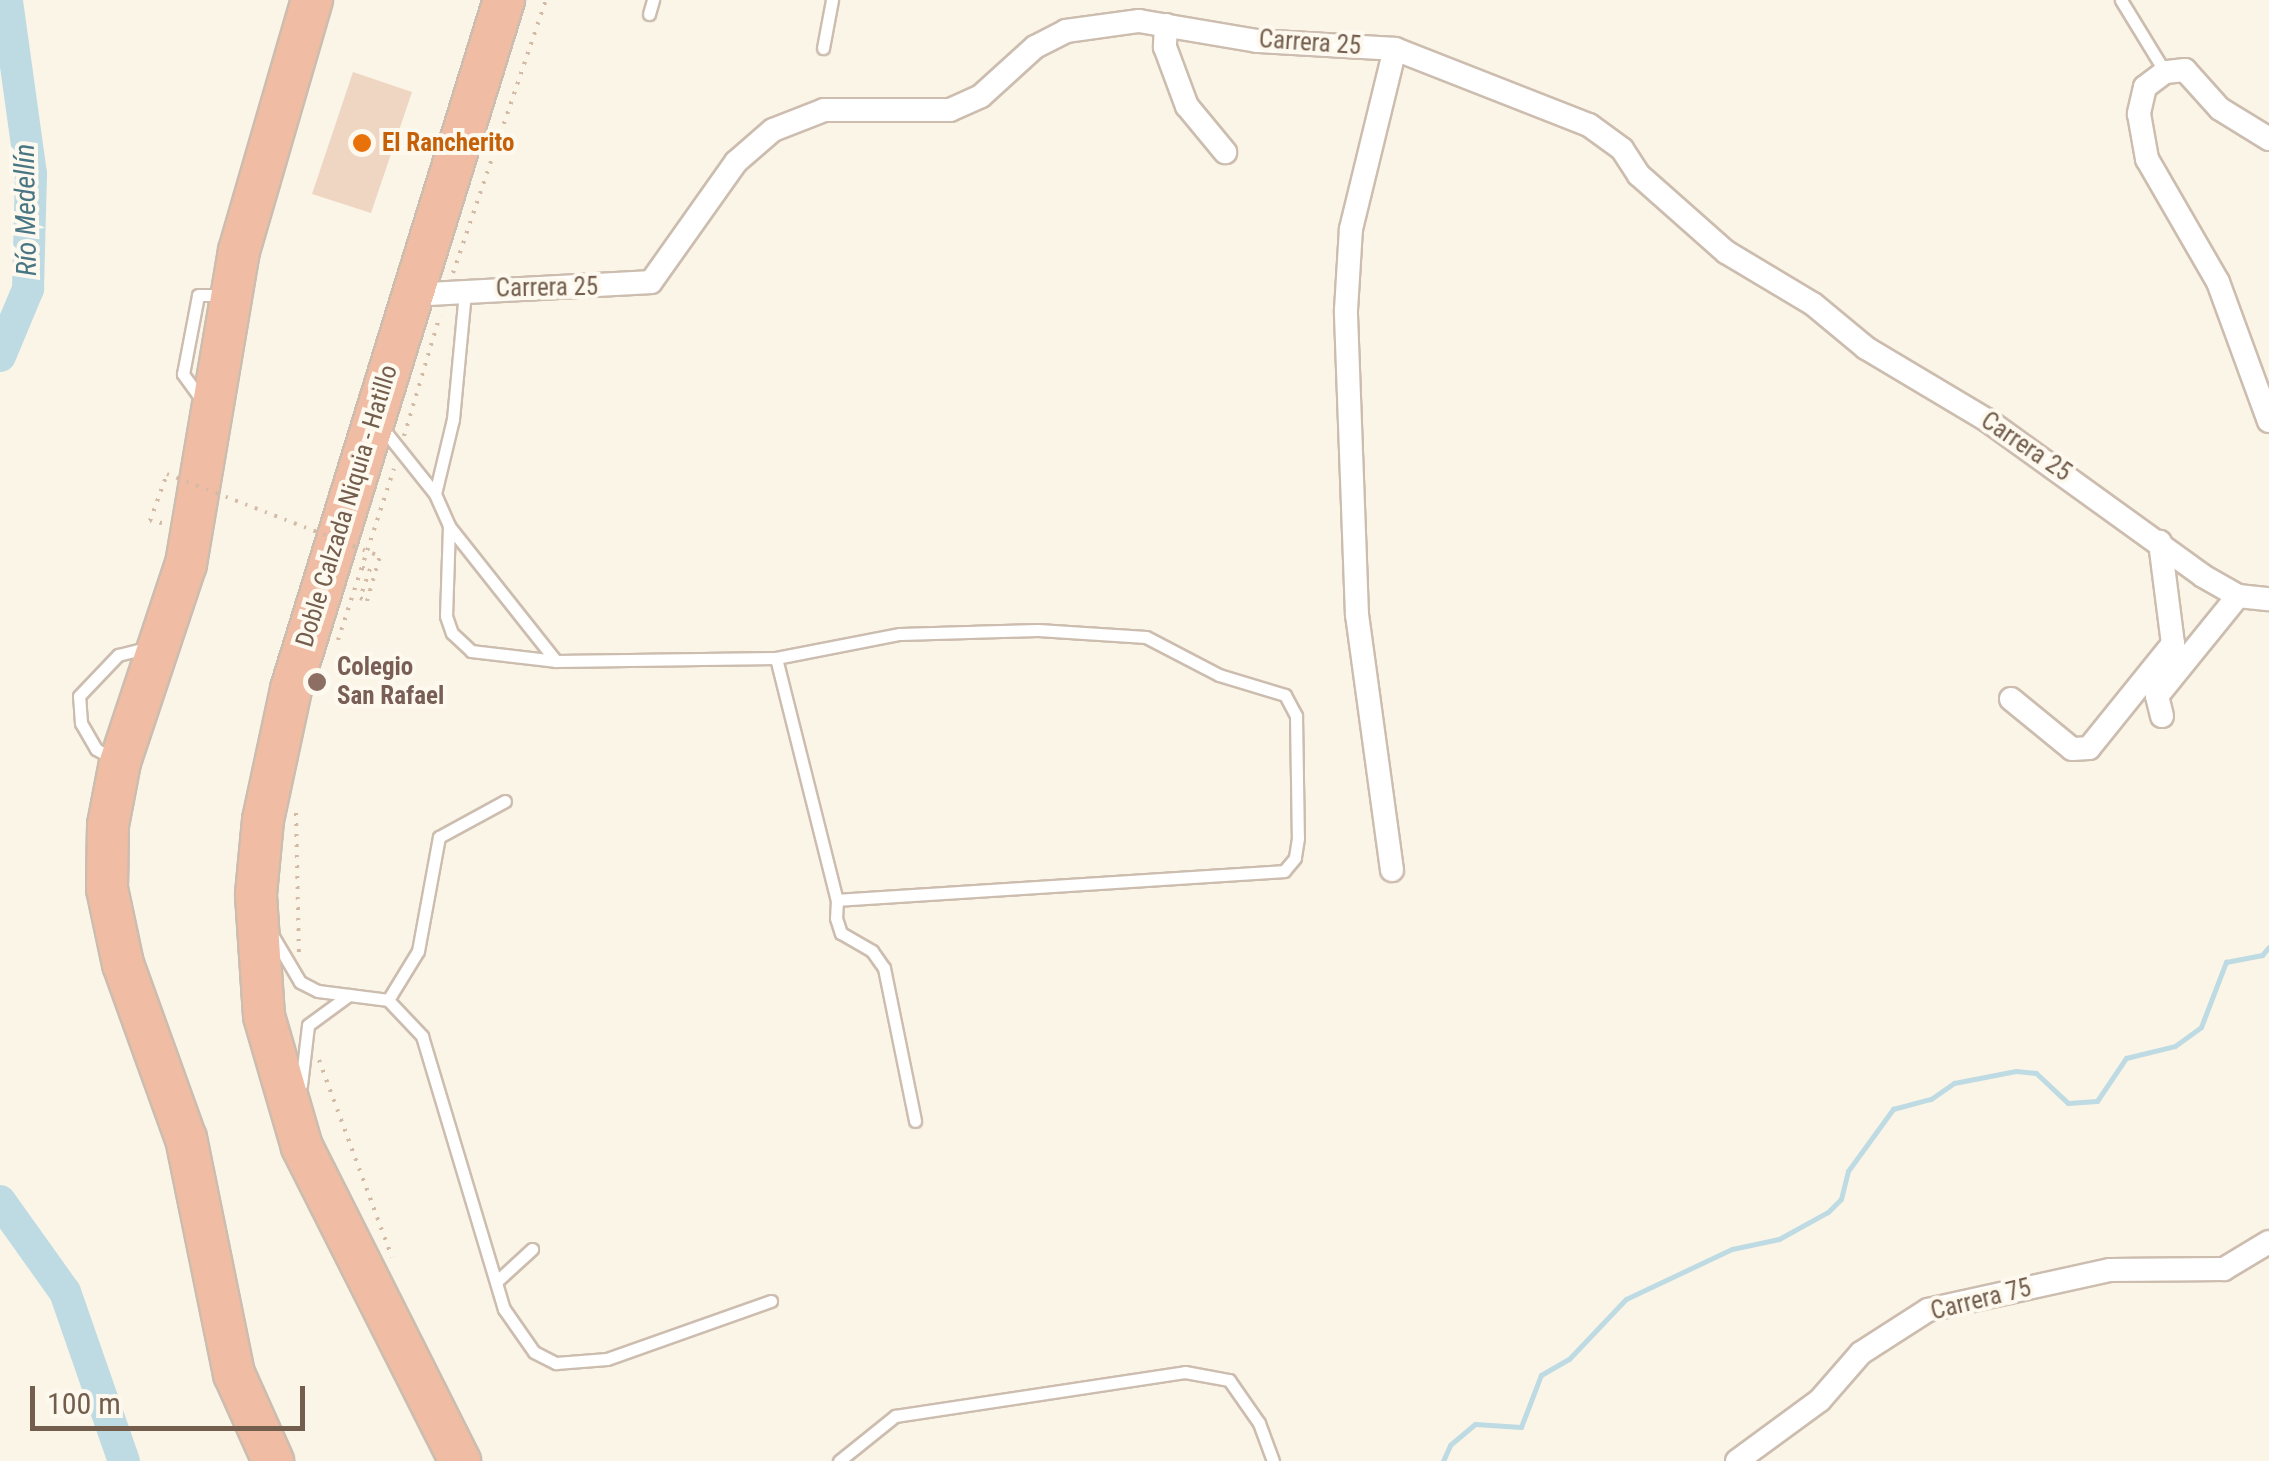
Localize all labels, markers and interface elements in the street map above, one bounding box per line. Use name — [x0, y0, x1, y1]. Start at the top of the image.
street label: Carrera 25 — [1258, 24, 1362, 62]
place label: El Rancherito — [382, 128, 514, 158]
marker: El Rancherito — [351, 132, 373, 154]
water label: Río Medellín — [8, 144, 44, 276]
street label: Carrera 25 — [496, 272, 598, 304]
street label: Doble Calzada Niquia - Hatillo — [290, 361, 404, 651]
street label: Carrera 25 — [1975, 406, 2077, 488]
place label: Colegio San Rafael — [337, 653, 444, 712]
marker: Colegio San Rafael — [306, 671, 328, 693]
street label: Carrera 75 — [1928, 1273, 2034, 1327]
scale bar — [35, 1366, 310, 1428]
text: 100 m — [47, 1386, 121, 1421]

